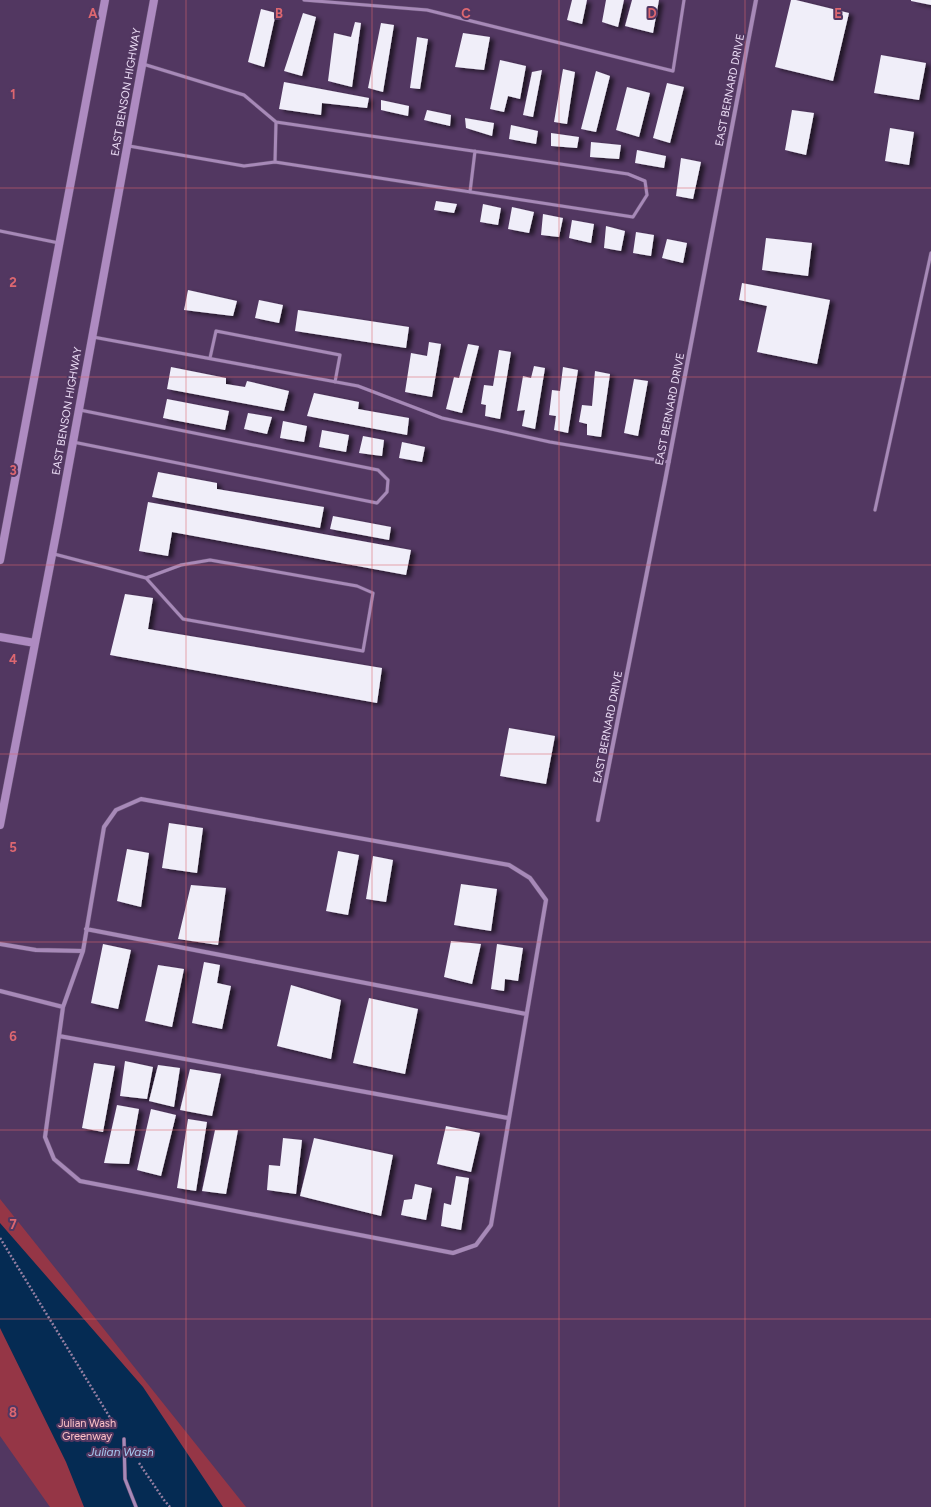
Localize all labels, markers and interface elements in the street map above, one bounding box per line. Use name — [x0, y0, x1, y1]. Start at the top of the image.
text: A — [88, 6, 98, 21]
text: B — [275, 6, 283, 21]
text: C — [461, 6, 471, 21]
text: D — [647, 6, 657, 21]
text: E — [834, 6, 842, 21]
street label: EAST BENSON HIGHWAY — [108, 27, 144, 157]
street label: EAST BERNARD DRIVE — [713, 33, 747, 147]
text: 1 — [10, 87, 16, 102]
text: 2 — [9, 275, 17, 290]
street label: EAST BENSON HIGHWAY — [49, 346, 85, 476]
street label: EAST BERNARD DRIVE — [653, 352, 687, 466]
text: 3 — [9, 463, 17, 478]
text: 4 — [9, 652, 17, 667]
street label: EAST BERNARD DRIVE — [591, 670, 625, 784]
text: 5 — [9, 840, 17, 855]
text: 6 — [9, 1029, 17, 1044]
text: 7 — [9, 1217, 17, 1232]
text: 8 — [9, 1405, 17, 1420]
park label: Julian Wash Greenway — [58, 1417, 116, 1443]
water label: Julian Wash — [87, 1445, 154, 1459]

